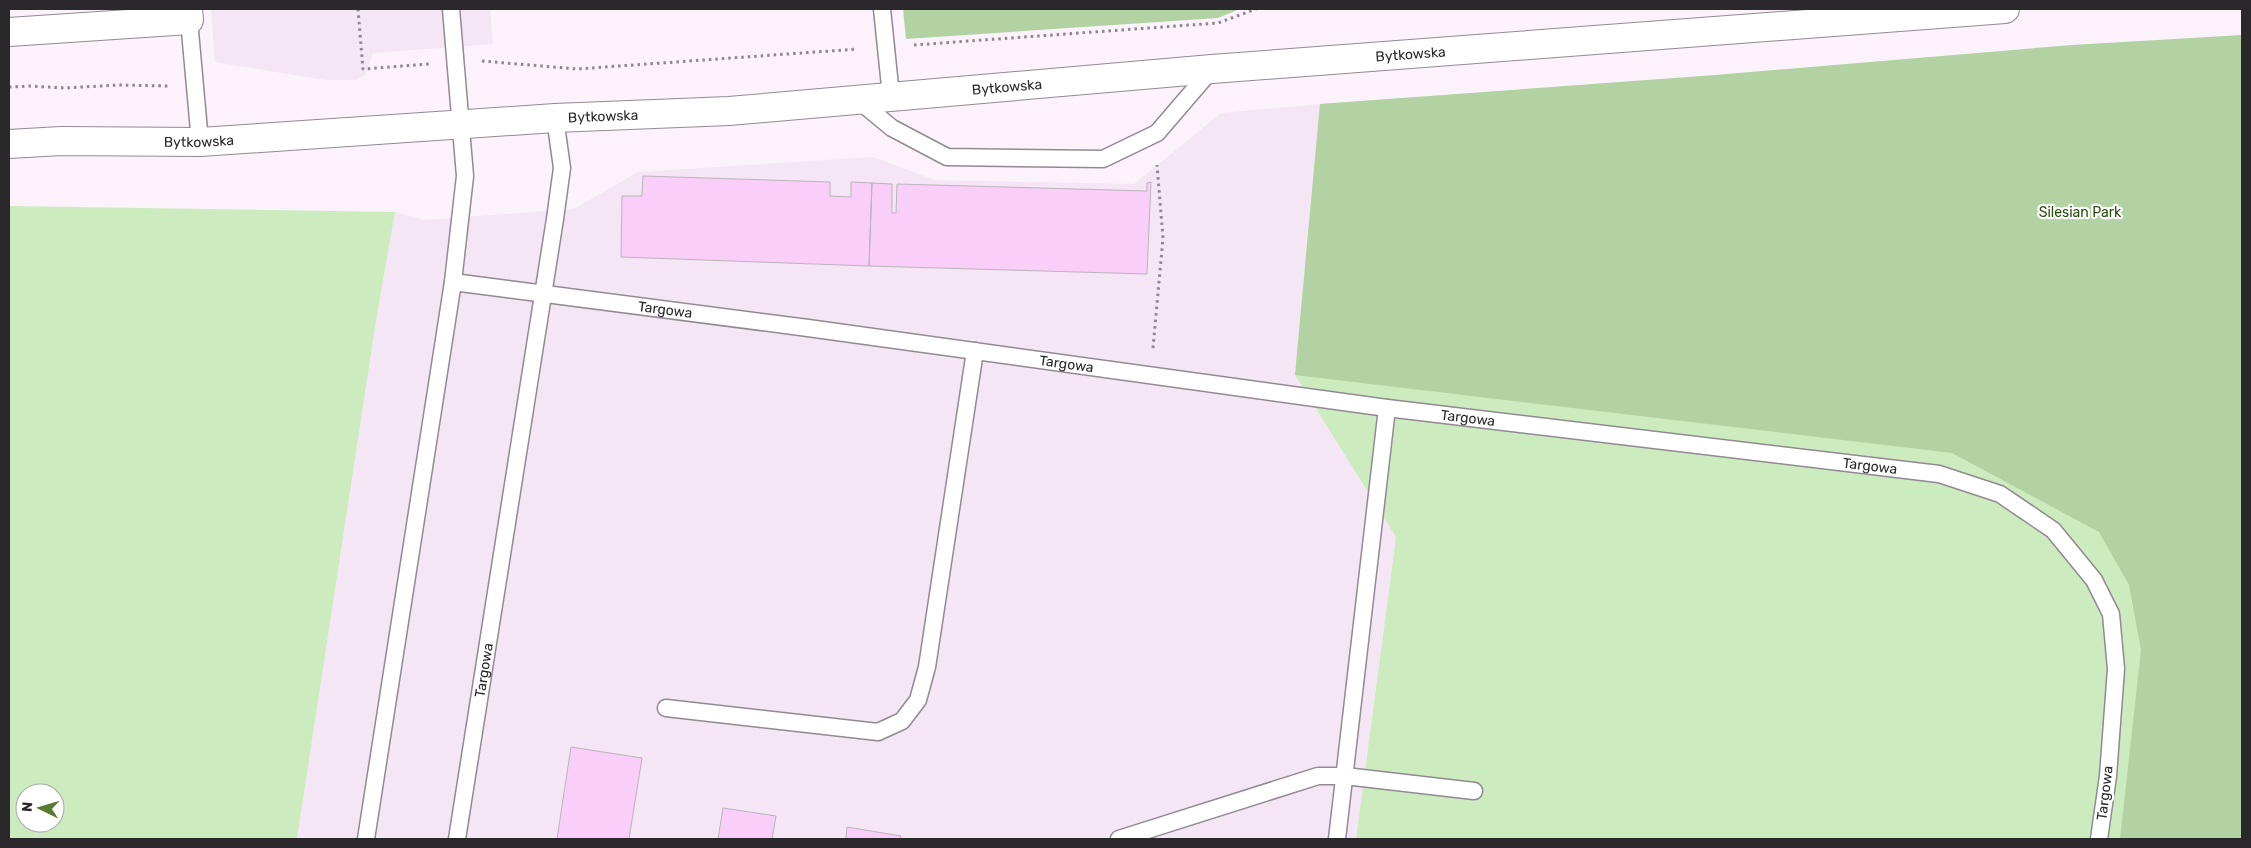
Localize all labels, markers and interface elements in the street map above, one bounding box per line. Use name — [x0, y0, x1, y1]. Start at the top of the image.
street label: Bytkowska — [1375, 43, 1446, 65]
street label: Bytkowska — [971, 75, 1043, 98]
street label: Bytkowska — [568, 106, 639, 126]
street label: Bytkowska — [164, 131, 235, 151]
park label: Silesian Park — [2039, 204, 2122, 221]
street label: Targowa — [637, 298, 693, 321]
street label: Targowa — [1038, 352, 1095, 376]
street label: Targowa — [1440, 406, 1496, 429]
street label: Targowa — [1842, 454, 1898, 477]
street label: Targowa — [471, 642, 496, 698]
street label: Targowa — [2093, 765, 2117, 821]
north arrow — [15, 783, 65, 833]
text: N — [19, 801, 36, 813]

